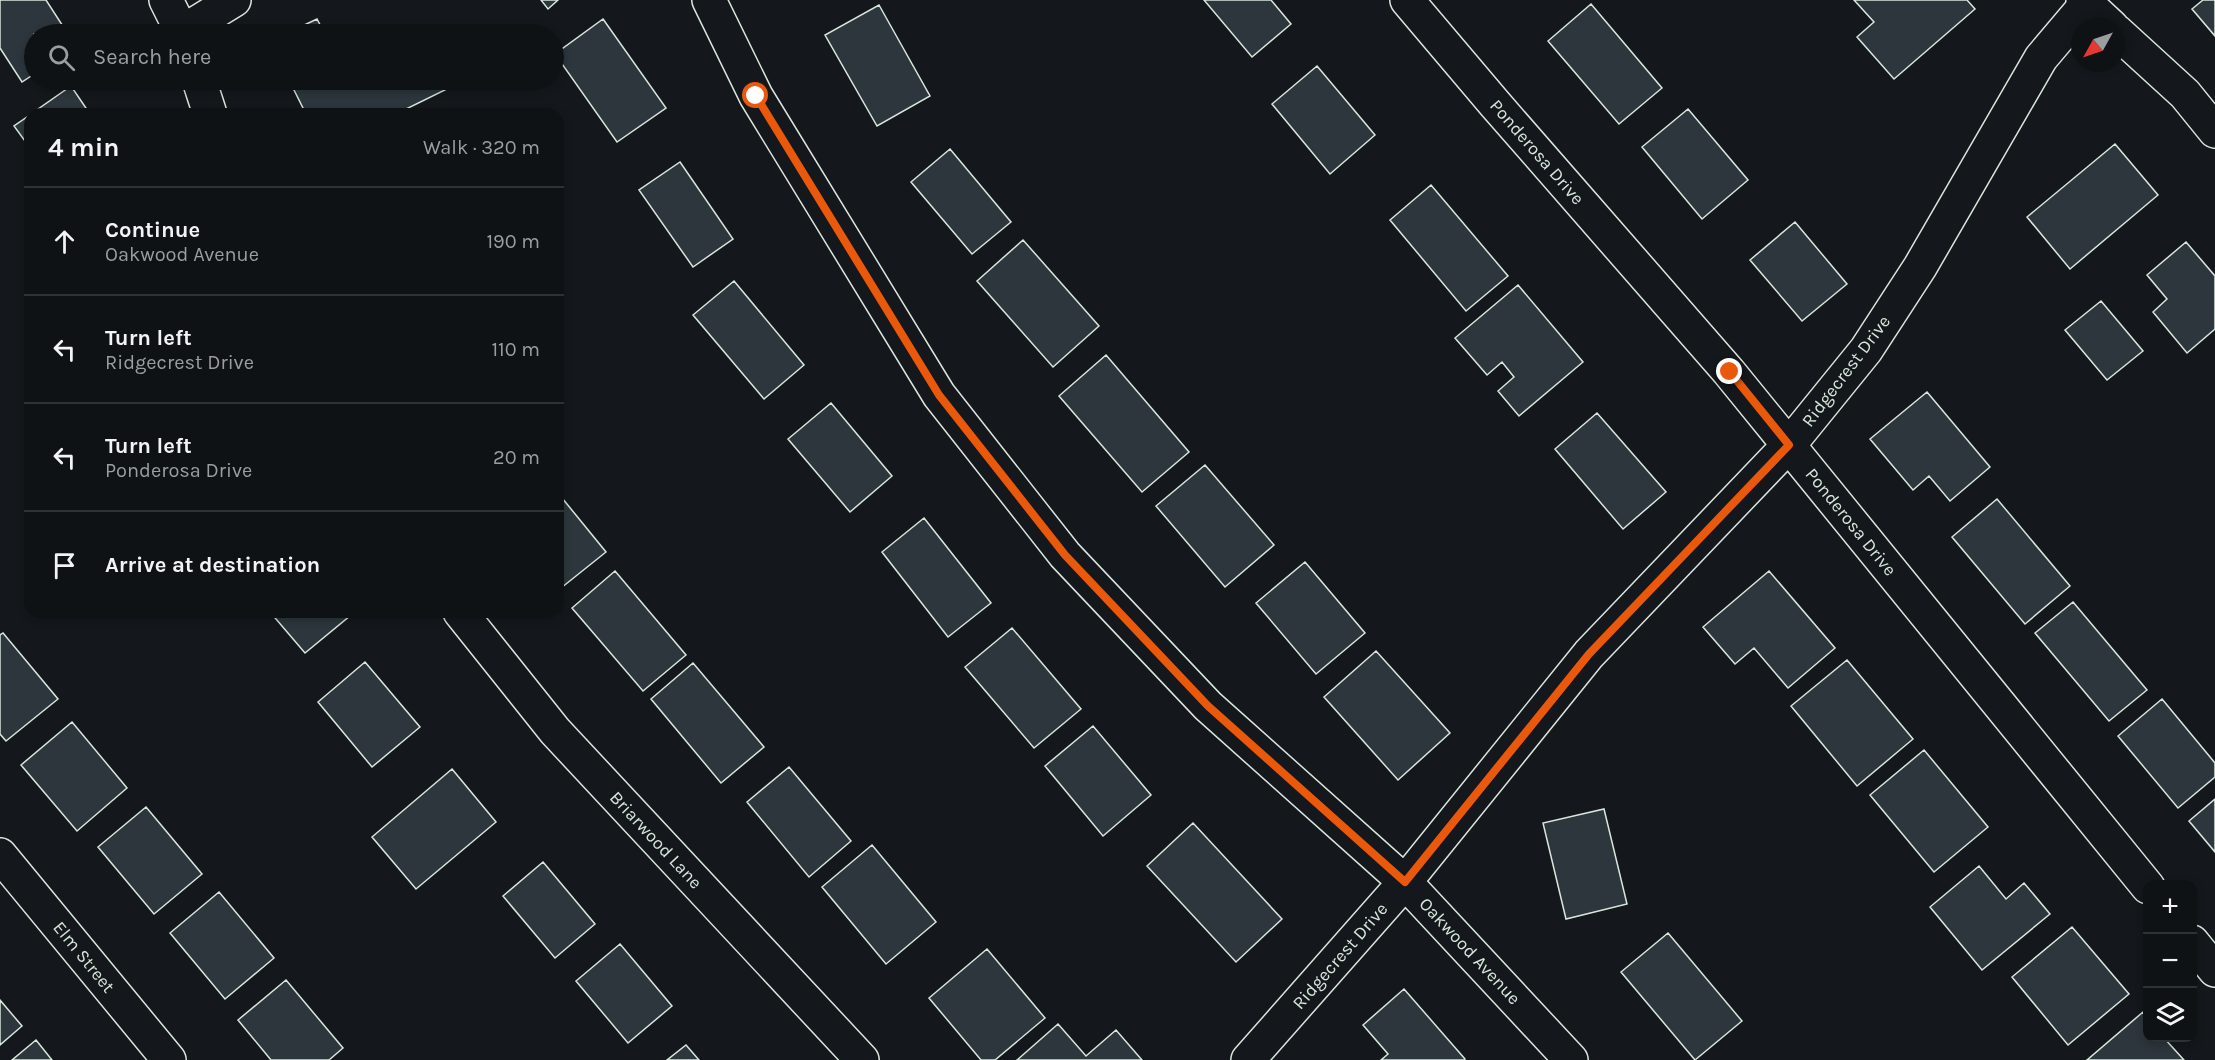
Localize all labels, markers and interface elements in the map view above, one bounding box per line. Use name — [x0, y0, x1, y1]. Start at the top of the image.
north arrow — [2071, 18, 2125, 72]
search box — [24, 24, 564, 90]
icon: search — [45, 41, 78, 74]
text: Search here — [93, 44, 211, 70]
route start — [742, 82, 768, 108]
street label: Ponderosa Drive — [1485, 95, 1589, 209]
text: 4 min — [48, 132, 119, 163]
text: Walk · 320 m — [423, 136, 540, 159]
text: Continue — [105, 217, 200, 243]
icon: ahead — [48, 225, 81, 258]
text: 190 m — [486, 230, 540, 253]
text: Oakwood Avenue — [105, 243, 259, 266]
street label: Ridgecrest Drive — [1797, 311, 1895, 431]
text: Turn left — [105, 325, 192, 351]
icon: left — [48, 333, 81, 366]
text: 110 m — [491, 338, 540, 361]
text: Ridgecrest Drive — [105, 351, 254, 374]
route end — [1716, 358, 1742, 384]
text: Turn left — [105, 433, 192, 459]
icon: left — [48, 441, 81, 474]
text: 20 m — [493, 446, 540, 469]
text: Ponderosa Drive — [105, 459, 252, 482]
street label: Ponderosa Drive — [1801, 464, 1901, 580]
icon: arrive — [48, 549, 81, 582]
text: Arrive at destination — [105, 552, 320, 578]
street label: Briarwood Lane — [605, 787, 707, 893]
map controls — [2143, 880, 2197, 1042]
button: + — [2143, 880, 2197, 934]
street label: Oakwood Avenue — [1415, 893, 1525, 1009]
street label: Ridgecrest Drive — [1288, 898, 1392, 1014]
street label: Elm Street — [48, 917, 120, 997]
button: − — [2143, 934, 2197, 988]
button: layers — [2143, 988, 2197, 1042]

